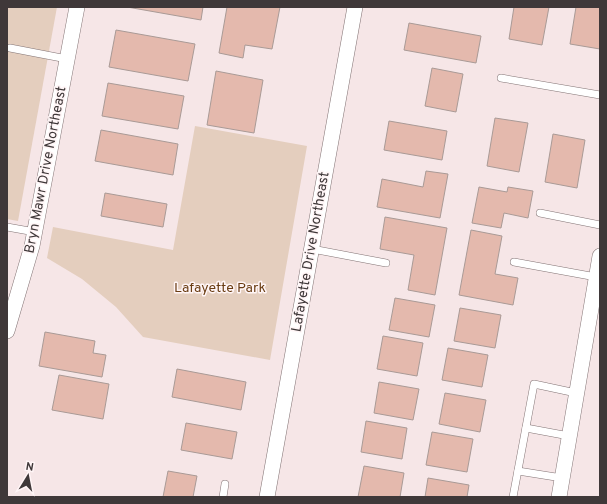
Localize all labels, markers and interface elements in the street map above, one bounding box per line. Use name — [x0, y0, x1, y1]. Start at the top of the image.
street label: Bryn Mawr Drive Northeast — [21, 85, 71, 255]
street label: Lafayette Drive Northeast — [289, 171, 333, 333]
park label: Lafayette Park — [174, 280, 266, 297]
north arrow — [8, 456, 48, 496]
text: N — [24, 460, 35, 475]

